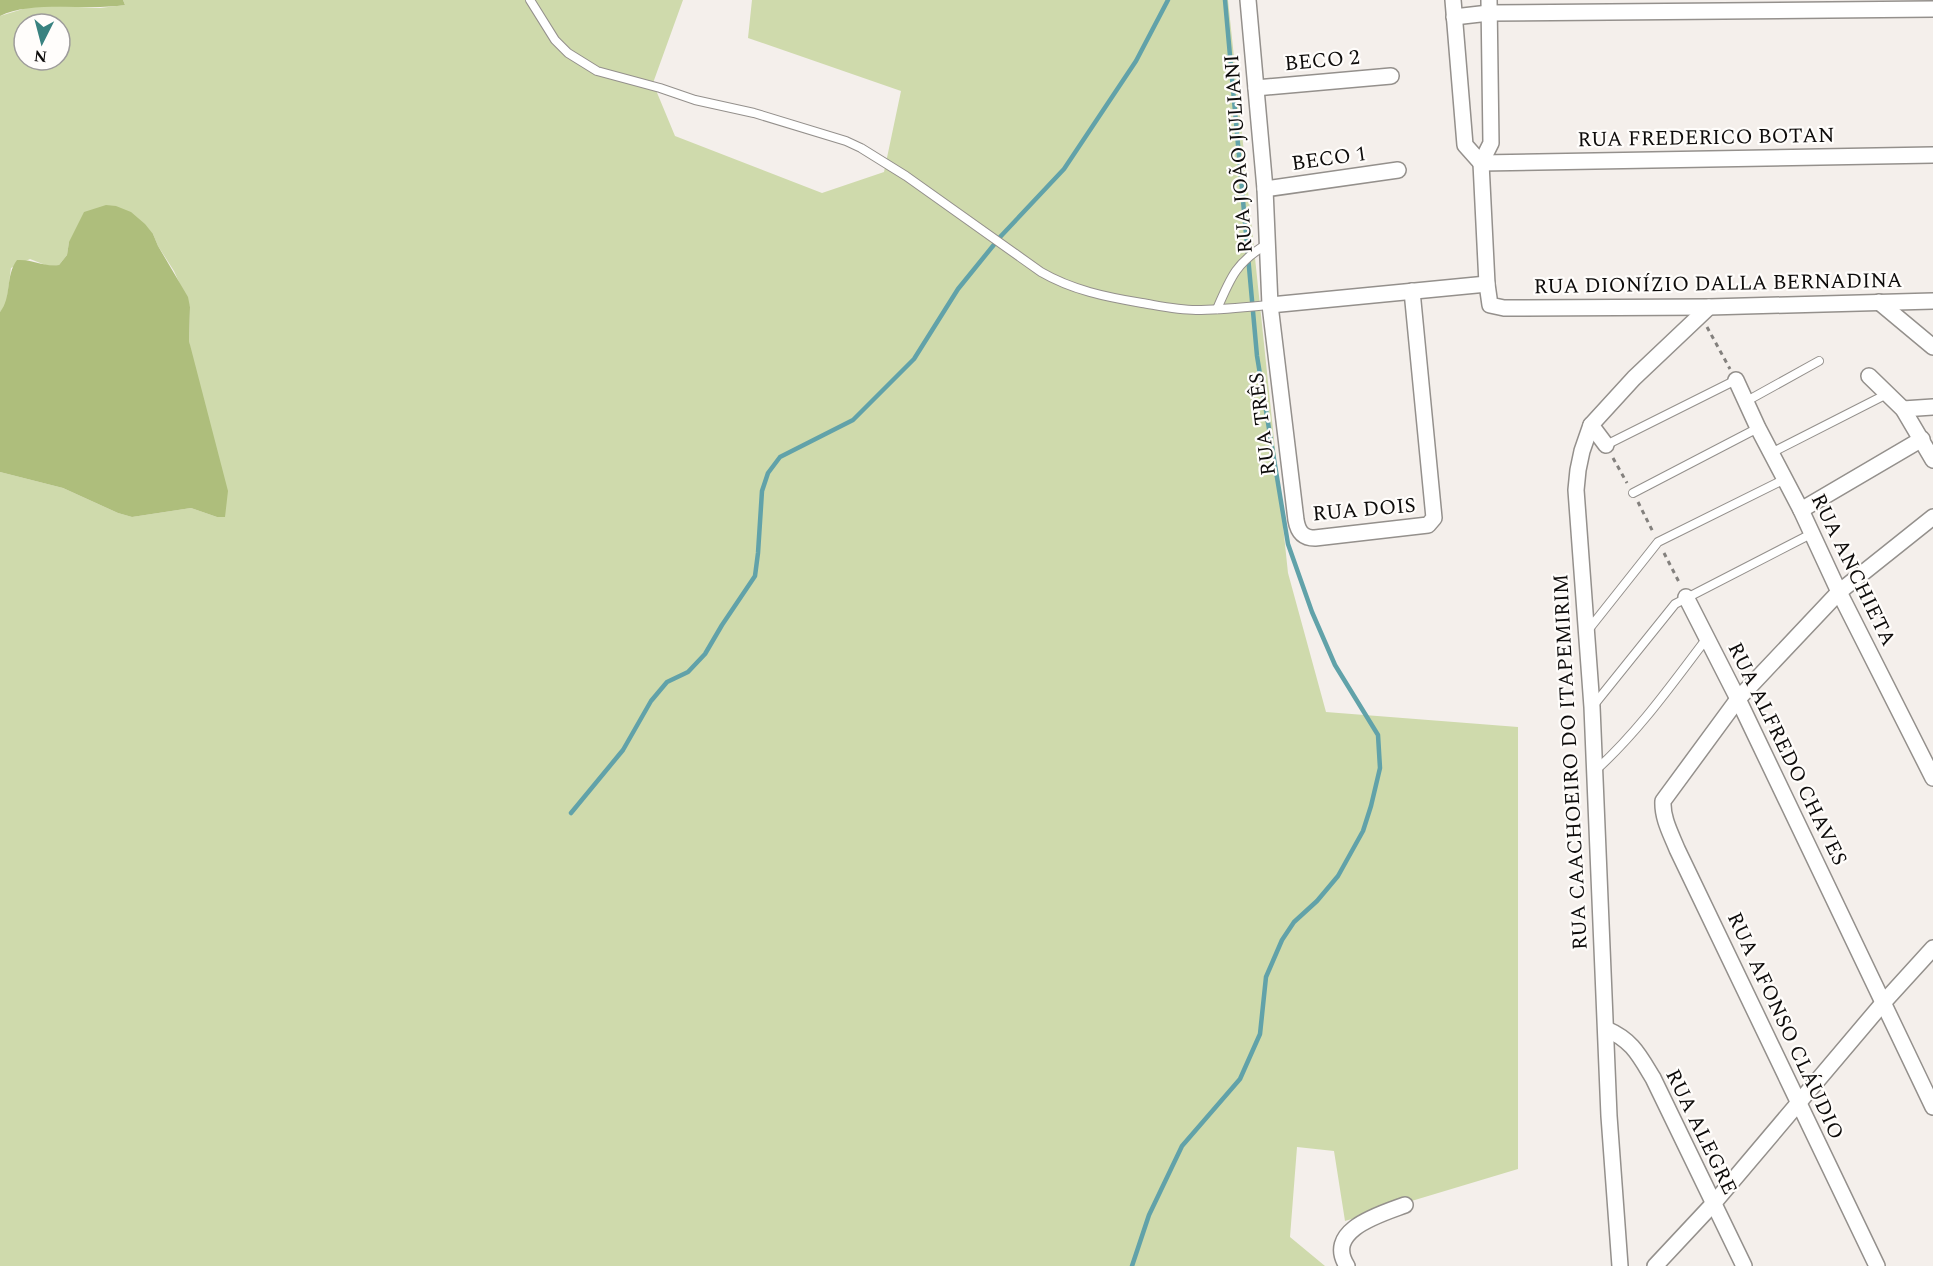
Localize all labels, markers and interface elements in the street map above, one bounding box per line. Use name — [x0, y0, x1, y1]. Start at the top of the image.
north arrow — [12, 12, 72, 72]
street label: BECO 2 — [1283, 42, 1361, 80]
text: N — [33, 43, 48, 69]
street label: RUA JOÃO JULIANI — [1216, 53, 1262, 255]
street label: RUA FREDERICO BOTAN — [1577, 120, 1835, 156]
street label: BECO 1 — [1289, 138, 1369, 180]
street label: RUA DIONÍZIO DALLA BERNADINA — [1533, 265, 1903, 303]
street label: RUA TRÊS — [1241, 371, 1285, 477]
street label: RUA ANCHIETA — [1802, 488, 1904, 652]
street label: RUA DOIS — [1311, 490, 1417, 530]
street label: RUA CAACHOEIRO DO ITAPEMIRIM — [1545, 573, 1597, 951]
street label: RUA ALFREDO CHAVES — [1719, 637, 1855, 871]
street label: RUA AFONSO CLÁUDIO — [1718, 907, 1852, 1145]
street label: RUA ALEGRE — [1657, 1063, 1745, 1201]

